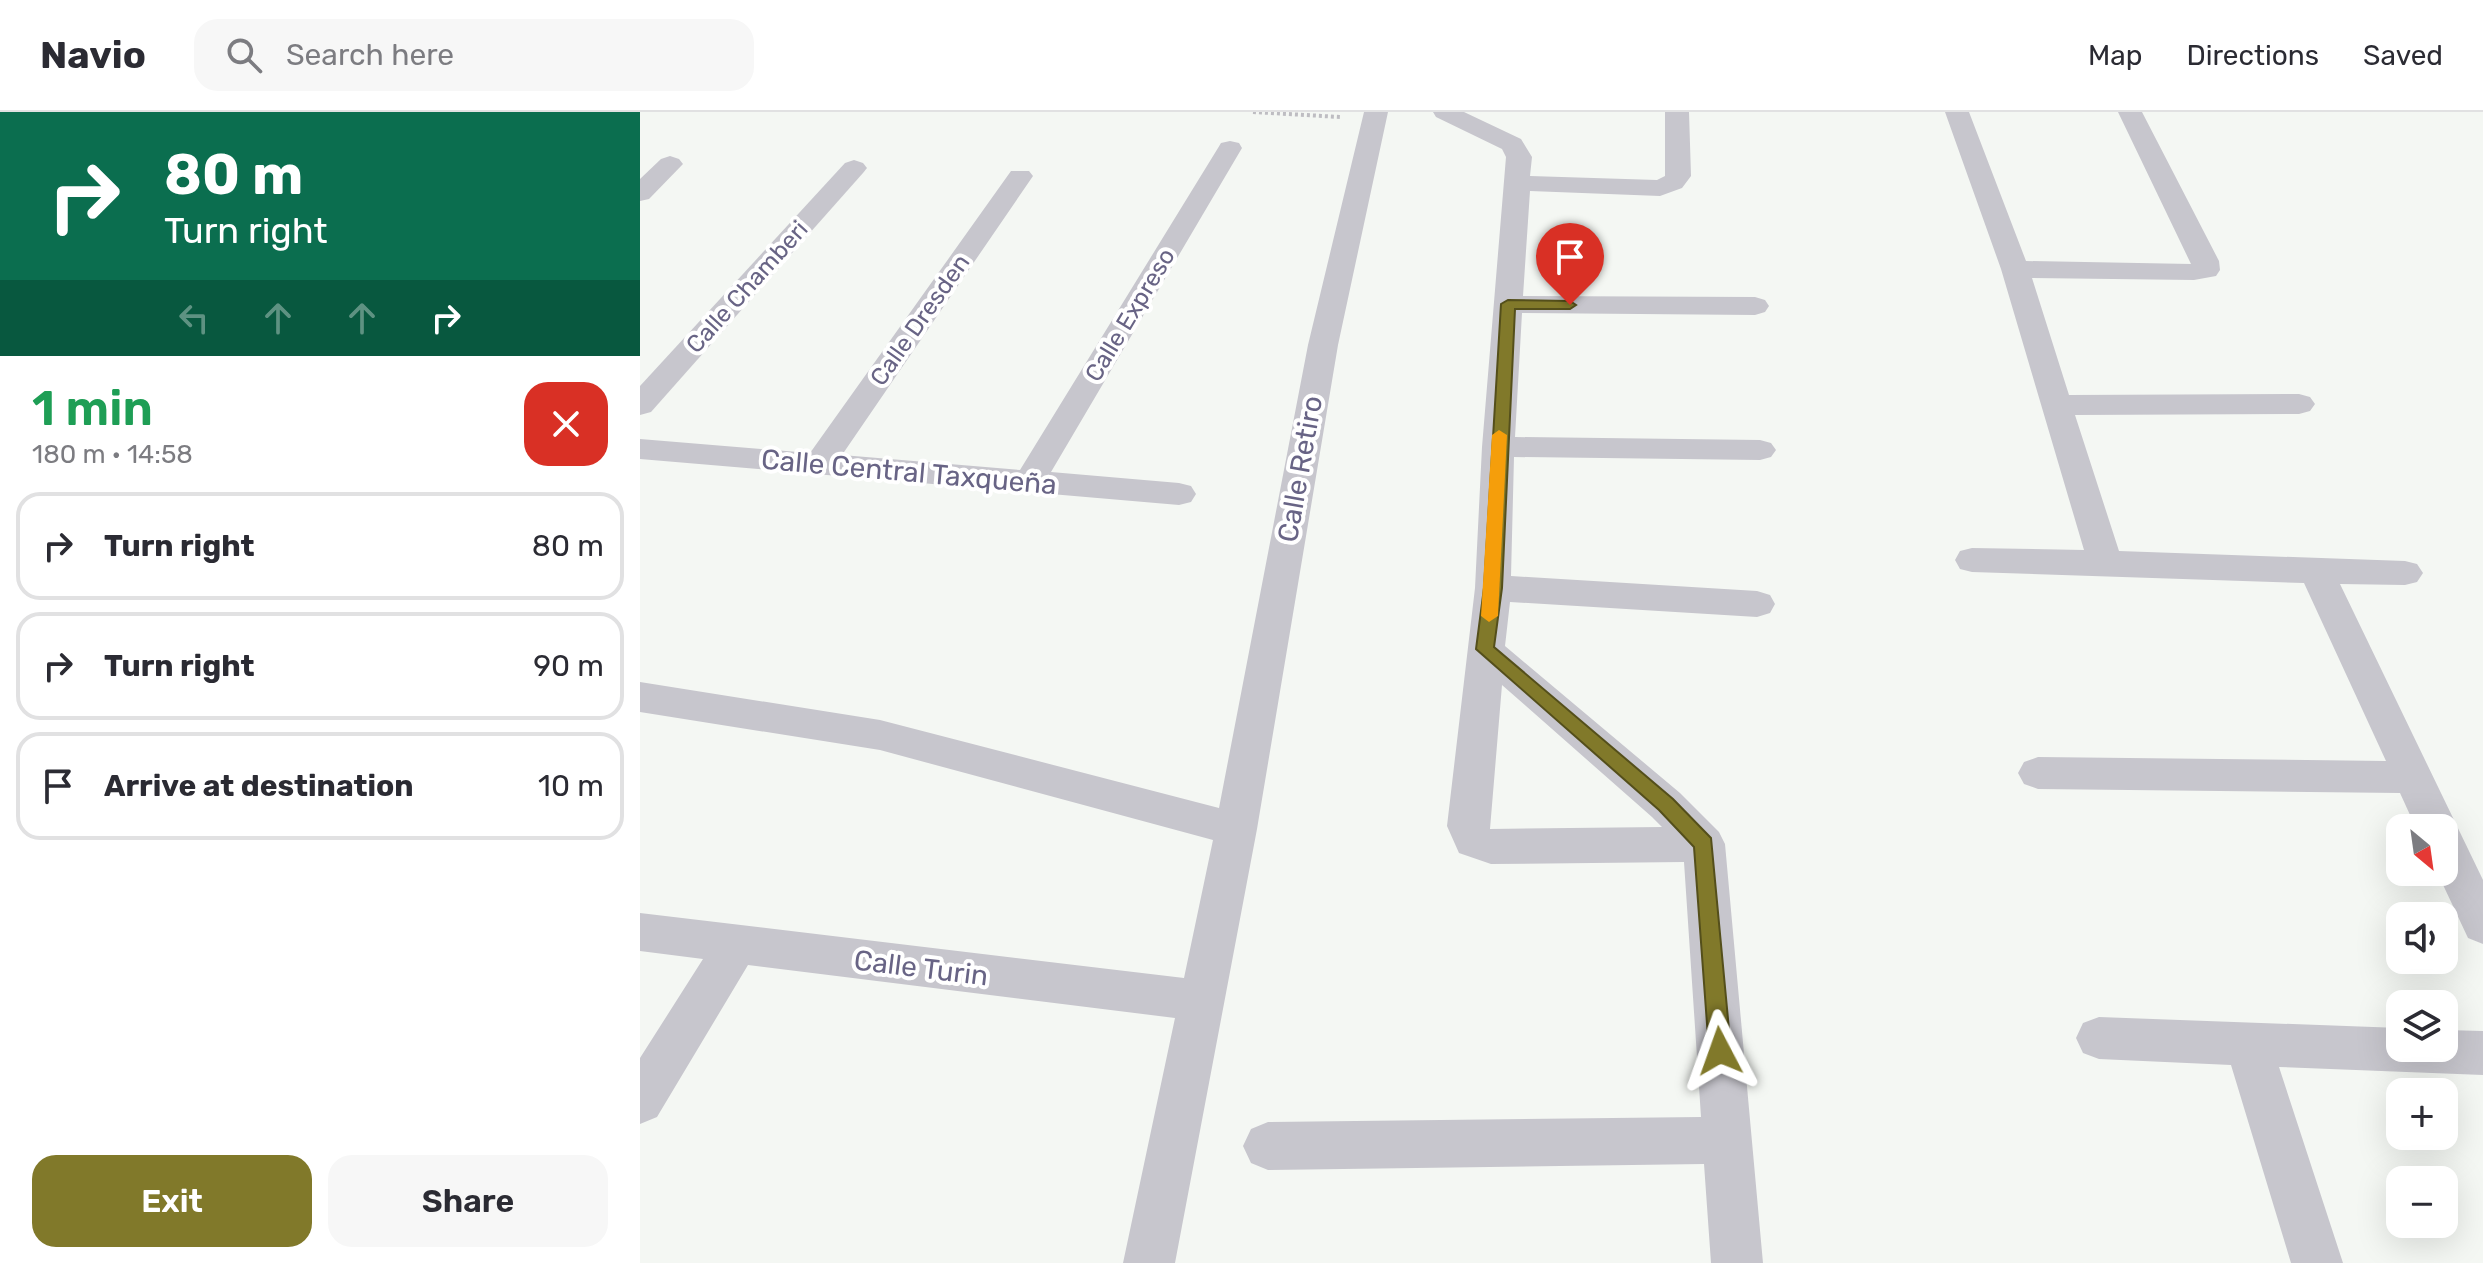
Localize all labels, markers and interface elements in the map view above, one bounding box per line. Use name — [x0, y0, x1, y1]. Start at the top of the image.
search box — [194, 19, 754, 91]
text: Navio — [40, 32, 146, 78]
icon: search — [222, 33, 266, 77]
text: Search here — [286, 37, 454, 73]
text: Map — [2088, 39, 2142, 72]
text: Directions — [2186, 39, 2319, 72]
text: Saved — [2363, 39, 2443, 72]
text: 80 m — [164, 142, 303, 208]
icon: right — [32, 144, 136, 248]
text: Turn right — [164, 209, 328, 252]
street label: Calle Chamberi — [680, 215, 814, 359]
pin — [1536, 223, 1604, 305]
icon: arrive — [1548, 235, 1592, 279]
street label: Calle Expreso — [1079, 243, 1181, 387]
street label: Calle Dresden — [864, 249, 976, 391]
icon: left — [172, 296, 216, 340]
icon: ahead — [256, 296, 300, 340]
icon: ahead — [340, 296, 384, 340]
icon: right — [424, 296, 468, 340]
text: 1 min — [32, 380, 153, 437]
button: close — [524, 382, 608, 466]
street label: Calle Retiro — [1271, 393, 1329, 545]
text: 180 m · 14:58 — [32, 439, 193, 470]
street label: Calle Central Taxqueña — [760, 443, 1058, 501]
icon: right — [36, 524, 80, 568]
text: Turn right — [104, 528, 255, 564]
text: 80 m — [532, 528, 604, 564]
icon: right — [36, 644, 80, 688]
text: Turn right — [104, 648, 255, 684]
text: 90 m — [533, 648, 604, 684]
icon: arrive — [36, 764, 80, 808]
text: Arrive at destination — [104, 768, 414, 804]
text: 10 m — [538, 768, 604, 804]
north arrow — [2386, 814, 2458, 886]
map controls — [2386, 814, 2458, 1238]
button: sound — [2386, 902, 2458, 974]
street label: Calle Turin — [852, 943, 990, 993]
button: layers — [2386, 990, 2458, 1062]
position arrow — [1678, 1009, 1762, 1093]
button: + — [2386, 1078, 2458, 1150]
button: Exit — [32, 1155, 312, 1247]
button: Share — [328, 1155, 608, 1247]
button: − — [2386, 1166, 2458, 1238]

